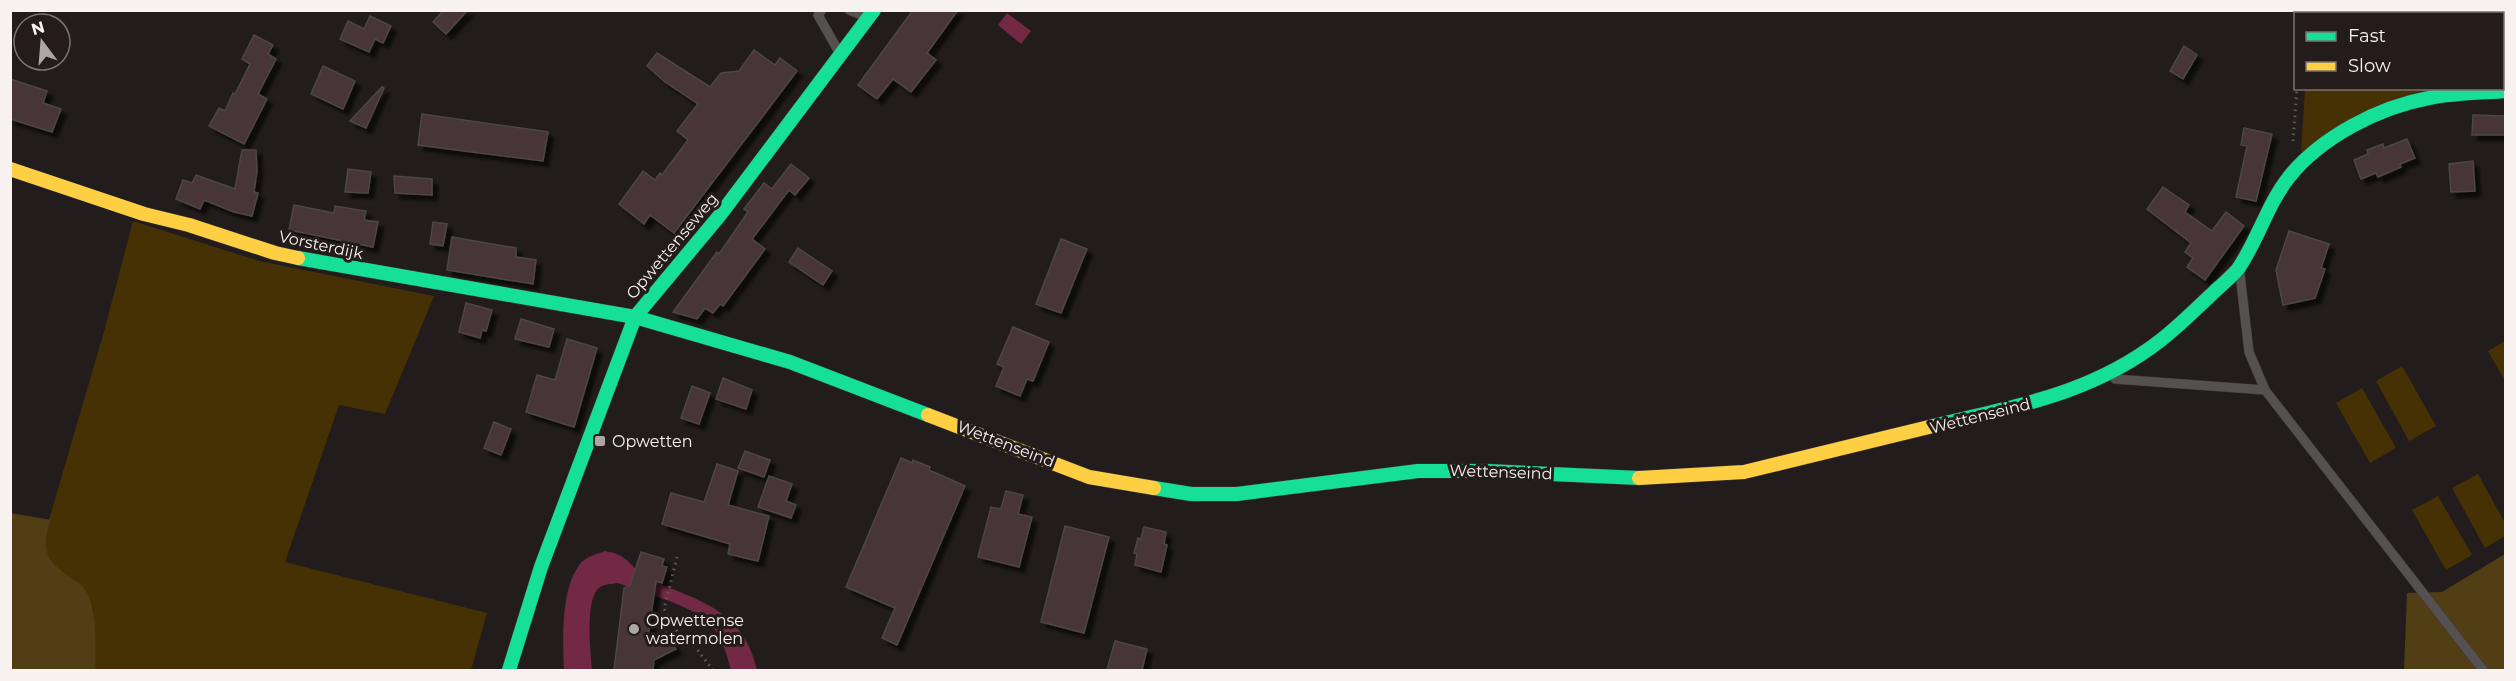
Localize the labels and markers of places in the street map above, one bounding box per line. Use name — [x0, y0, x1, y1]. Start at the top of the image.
place label: Opwetten — [612, 432, 692, 451]
marker: Opwetten — [593, 434, 607, 448]
place label: Opwettense watermolen — [646, 611, 744, 648]
marker: Opwettense watermolen — [627, 622, 641, 636]

